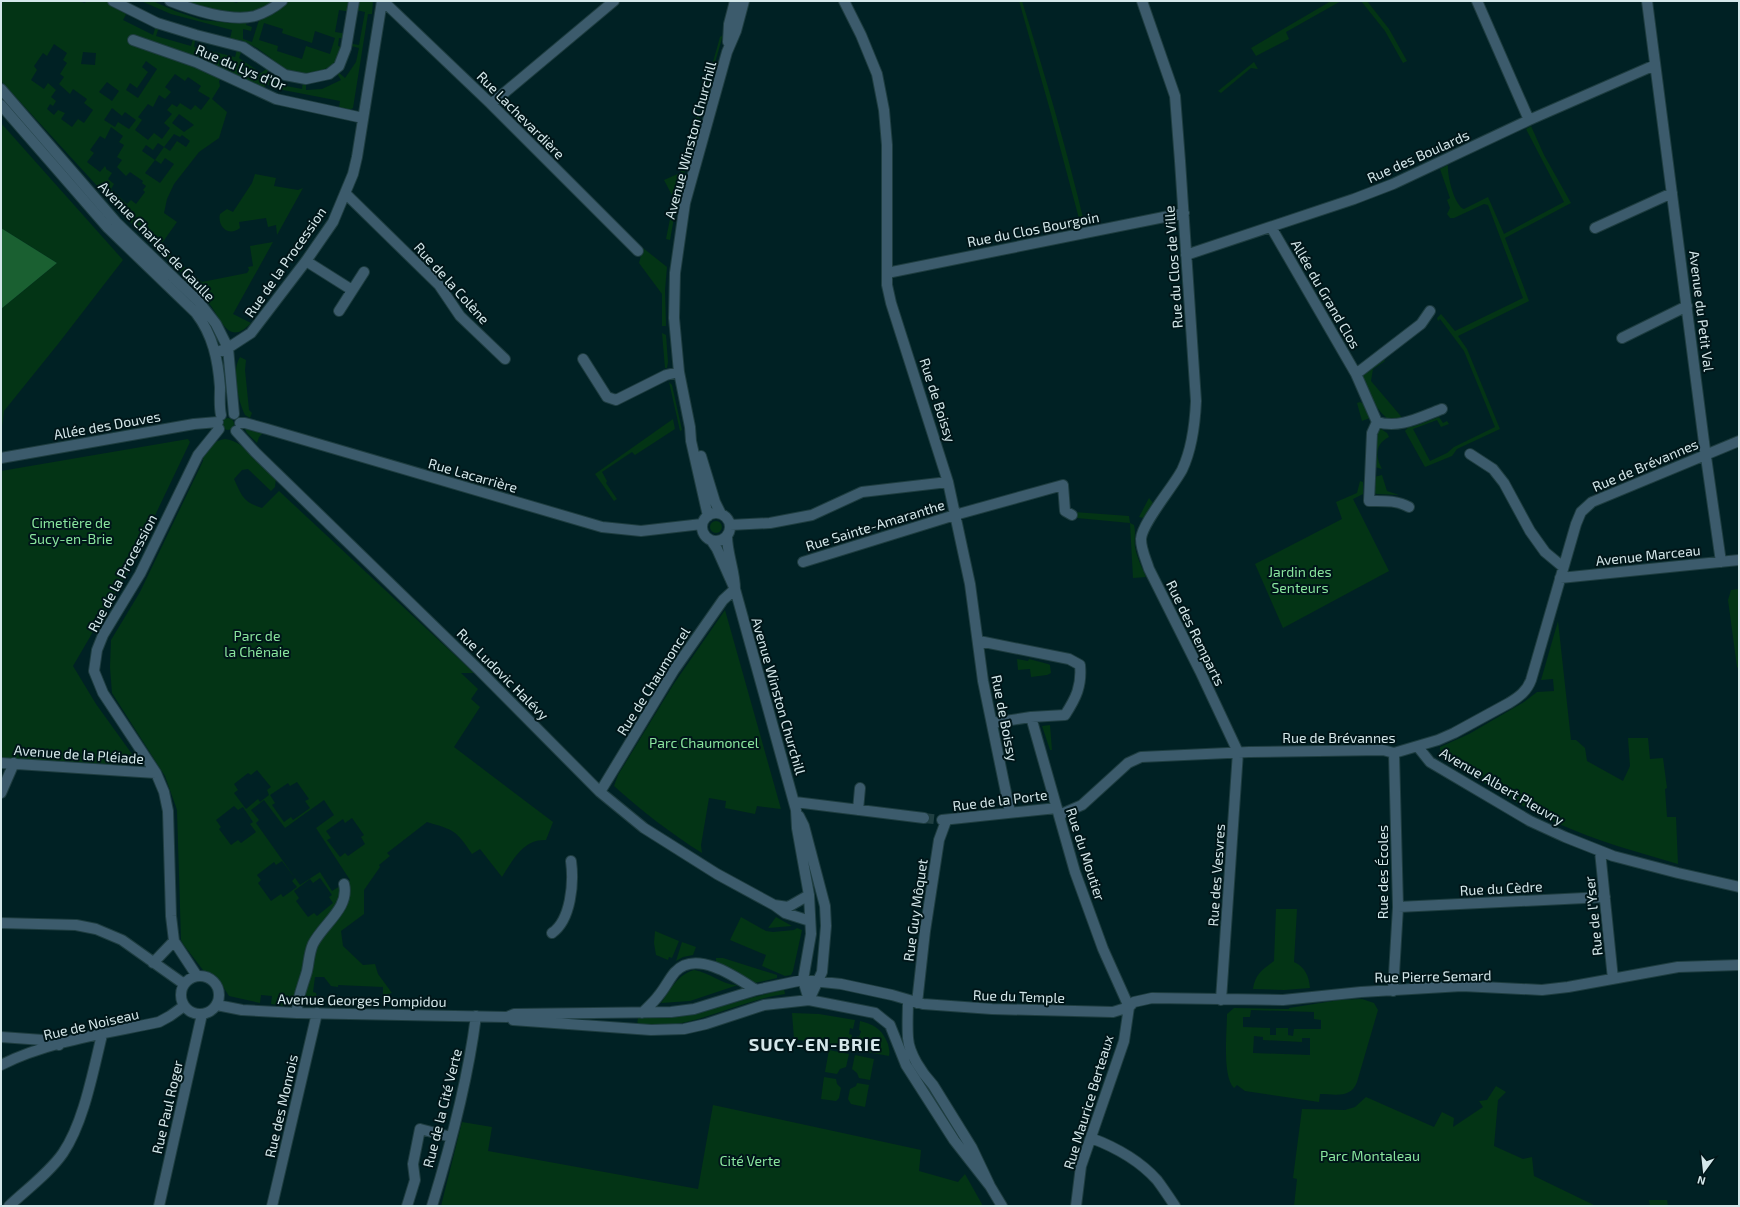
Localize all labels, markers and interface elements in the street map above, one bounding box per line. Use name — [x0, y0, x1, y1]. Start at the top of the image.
street label: Rue du Lys d'Or — [193, 40, 289, 94]
street label: Avenue Winston Churchill — [661, 58, 719, 221]
street label: Rue Lachevardière — [474, 68, 568, 162]
street label: Rue des Boulards — [1364, 126, 1472, 186]
street label: Avenue Charles de Gaulle — [95, 177, 219, 305]
street label: Rue de la Procession — [241, 204, 329, 320]
street label: Rue du Clos de Ville — [1160, 205, 1186, 329]
street label: Rue du Clos Bourgoin — [966, 208, 1100, 250]
street label: Allée du Grand Clos — [1288, 237, 1364, 351]
street label: Rue de la Colène — [411, 239, 493, 327]
street label: Avenue du Petit Val — [1686, 250, 1718, 373]
street label: Rue de Boissy — [916, 356, 960, 445]
street label: Allée des Douves — [52, 407, 162, 443]
street label: Rue de Brévannes — [1589, 435, 1701, 495]
street label: Rue Lacarrière — [427, 454, 519, 496]
street label: Rue Sainte-Amaranthe — [803, 496, 947, 554]
street label: Rue de la Procession — [84, 511, 160, 635]
park label: Cimetière de Sucy-en-Brie — [29, 514, 113, 547]
street label: Avenue Marceau — [1595, 541, 1701, 569]
park label: Jardin des Senteurs — [1268, 563, 1332, 596]
street label: Rue des Remparts — [1163, 577, 1229, 689]
street label: Avenue Winston Churchill — [748, 615, 810, 777]
street label: Rue de Chaumoncel — [613, 623, 694, 738]
street label: Rue Ludovic Halévy — [454, 625, 553, 724]
park label: Parc de la Chênaie — [224, 627, 290, 660]
street label: Rue de Boissy — [988, 673, 1022, 763]
street label: Rue de Brévannes — [1282, 729, 1396, 746]
park label: Parc Chaumoncel — [649, 734, 760, 751]
street label: Avenue de la Pléiade — [13, 741, 145, 767]
street label: Avenue Albert Pleuvry — [1437, 744, 1568, 829]
street label: Rue de la Porte — [952, 786, 1048, 814]
street label: Rue du Moutier — [1063, 805, 1109, 903]
street label: Rue des Vesvres — [1204, 823, 1228, 927]
street label: Rue des Écoles — [1374, 825, 1391, 919]
street label: Rue Guy Môquet — [899, 858, 931, 962]
street label: Rue de l'Yser — [1580, 875, 1606, 957]
street label: Rue du Cèdre — [1459, 877, 1543, 899]
street label: Rue Pierre Semard — [1374, 966, 1492, 986]
street label: Rue du Temple — [973, 986, 1065, 1006]
street label: Avenue Georges Pompidou — [277, 990, 447, 1010]
street label: Rue de Noiseau — [42, 1005, 140, 1043]
street label: Rue Maurice Berteaux — [1059, 1032, 1117, 1171]
district label: SUCY-EN-BRIE — [749, 1033, 881, 1055]
street label: Rue de la Cité Verte — [419, 1047, 465, 1169]
street label: Rue des Monrois — [261, 1053, 301, 1159]
street label: Rue Paul Roger — [148, 1058, 186, 1155]
park label: Parc Montaleau — [1320, 1147, 1420, 1164]
north arrow — [1684, 1151, 1724, 1191]
park label: Cité Verte — [719, 1152, 781, 1169]
text: N — [1696, 1174, 1707, 1188]

